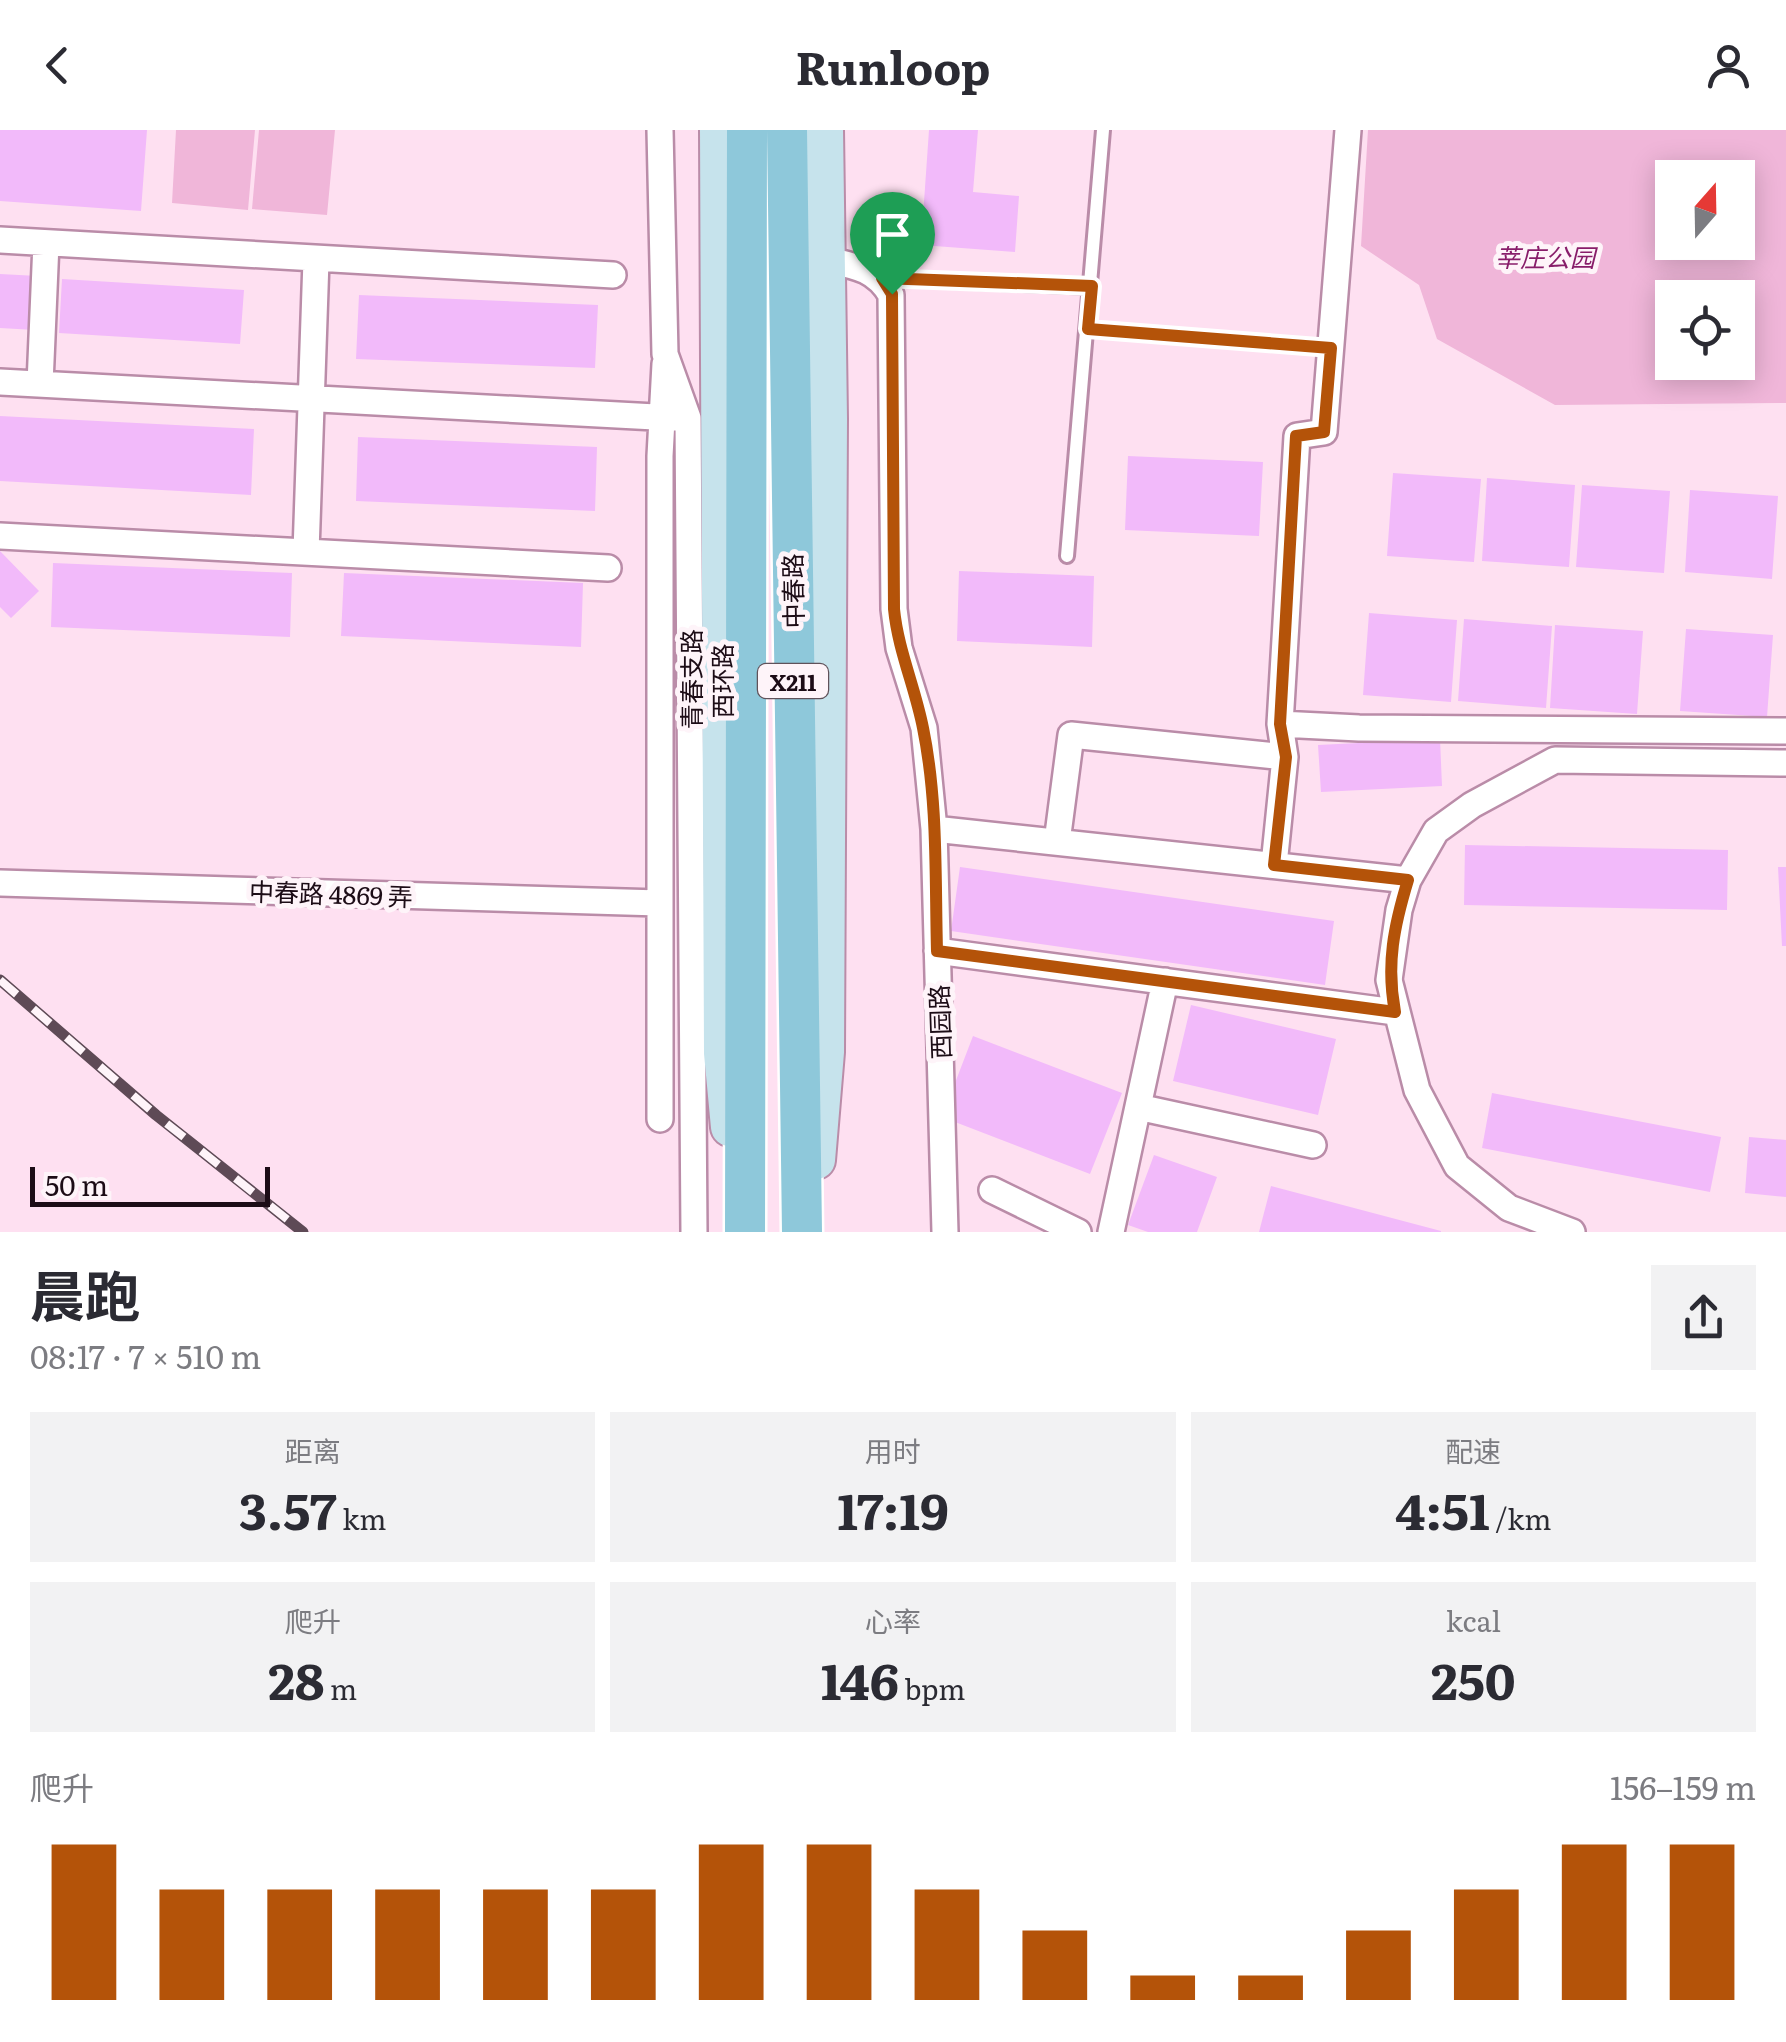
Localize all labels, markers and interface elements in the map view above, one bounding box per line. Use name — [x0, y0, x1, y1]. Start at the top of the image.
text: Runloop — [795, 32, 991, 99]
icon: back — [30, 38, 85, 93]
icon: person — [1701, 38, 1756, 93]
north arrow — [1655, 160, 1755, 260]
map controls — [1655, 160, 1755, 380]
pin — [850, 192, 935, 295]
icon: arrive — [865, 207, 920, 262]
park label: 莘庄公园 — [1495, 238, 1598, 275]
button: locate — [1655, 280, 1755, 380]
street label: 中春路 — [773, 553, 811, 629]
street label: 青春支路 — [672, 629, 709, 729]
street label: 西环路 — [703, 643, 740, 719]
road number: X211 — [758, 664, 828, 698]
street label: 中春路 4869 弄 — [248, 872, 414, 914]
street label: 西园路 — [919, 984, 959, 1060]
scale bar — [30, 1162, 270, 1206]
text: 50 m — [45, 1163, 108, 1205]
text: 晨跑 — [30, 1252, 140, 1334]
button: share — [1651, 1265, 1756, 1370]
text: 08:17 · 7 × 510 m — [30, 1331, 261, 1379]
text: 距离 — [285, 1429, 341, 1471]
text: 用时 — [865, 1429, 921, 1471]
text: 配速 — [1445, 1429, 1501, 1471]
text: 3.57 — [239, 1471, 337, 1545]
text: 17:19 — [837, 1471, 949, 1545]
text: 4:51 — [1395, 1471, 1490, 1545]
text: km — [337, 1497, 386, 1539]
text: /km — [1490, 1497, 1551, 1539]
text: 爬升 — [285, 1599, 341, 1641]
text: 心率 — [865, 1599, 921, 1641]
text: kcal — [1446, 1599, 1501, 1641]
text: 28 — [268, 1641, 324, 1715]
text: 146 — [821, 1641, 899, 1715]
text: 250 — [1431, 1641, 1516, 1715]
text: m — [324, 1667, 357, 1709]
text: bpm — [899, 1667, 965, 1709]
text: 爬升 — [30, 1762, 94, 1810]
text: 156–159 m — [1610, 1762, 1756, 1810]

